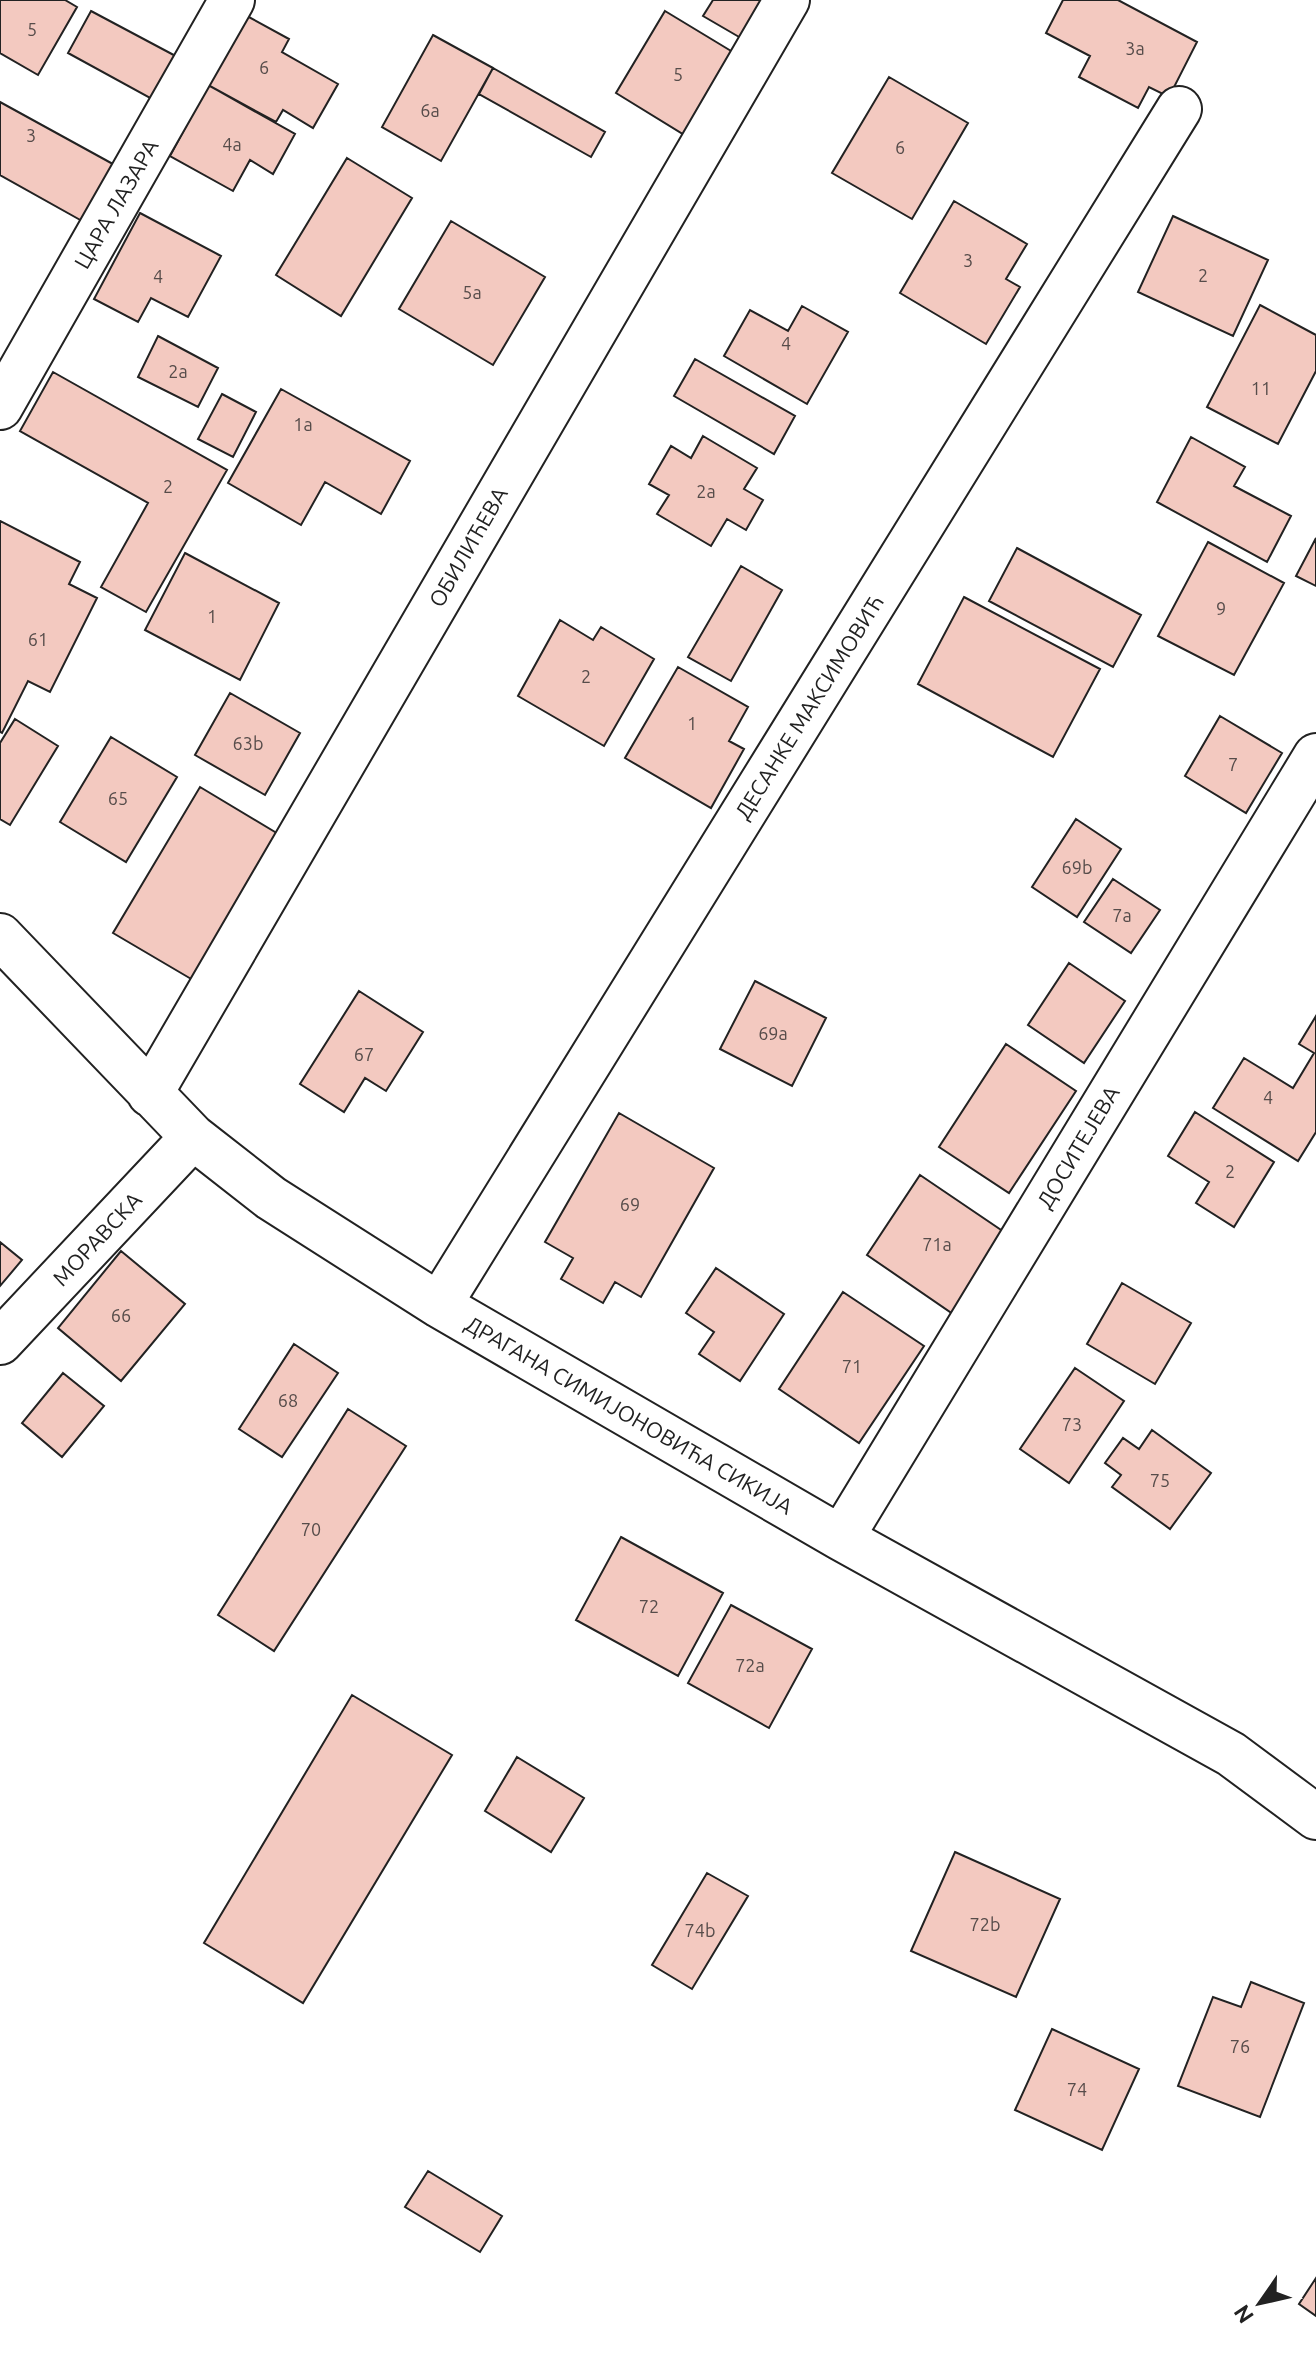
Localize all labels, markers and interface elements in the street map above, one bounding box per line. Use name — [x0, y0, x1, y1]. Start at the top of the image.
house number: 5 — [27, 19, 37, 39]
house number: 3a — [1125, 38, 1145, 58]
house number: 6 — [259, 57, 269, 77]
house number: 5 — [673, 64, 683, 84]
house number: 6a — [420, 100, 440, 120]
house number: 3 — [26, 125, 36, 145]
street label: ЦАРА ЛАЗАРА — [68, 134, 163, 273]
house number: 4a — [222, 134, 242, 154]
house number: 6 — [895, 137, 905, 157]
house number: 3 — [963, 250, 973, 270]
house number: 2 — [1198, 265, 1208, 285]
house number: 4 — [153, 266, 163, 286]
house number: 5a — [462, 282, 482, 302]
house number: 4 — [781, 333, 791, 353]
house number: 2a — [168, 361, 188, 381]
house number: 11 — [1251, 378, 1271, 398]
house number: 1a — [293, 414, 313, 434]
house number: 2 — [163, 476, 173, 496]
house number: 2a — [696, 481, 716, 501]
street label: ОБИЛИЋЕВА — [423, 482, 512, 611]
street label: ДЕСАНКЕ МАКСИМОВИЋ — [729, 590, 888, 823]
house number: 9 — [1216, 598, 1226, 618]
house number: 1 — [207, 606, 217, 626]
house number: 61 — [28, 629, 48, 649]
house number: 2 — [581, 666, 591, 686]
house number: 1 — [687, 713, 697, 733]
house number: 63b — [233, 733, 263, 753]
house number: 7 — [1228, 754, 1238, 774]
house number: 65 — [108, 788, 128, 808]
house number: 69b — [1062, 857, 1092, 877]
house number: 7a — [1112, 905, 1132, 925]
house number: 69a — [758, 1023, 788, 1043]
house number: 67 — [354, 1044, 374, 1064]
street label: ДОСИТЕЈЕВА — [1031, 1081, 1124, 1212]
house number: 4 — [1263, 1087, 1273, 1107]
house number: 2 — [1225, 1161, 1235, 1181]
street label: МОРАВСКА — [47, 1186, 147, 1291]
house number: 69 — [620, 1194, 640, 1214]
house number: 71a — [922, 1234, 952, 1254]
house number: 66 — [111, 1305, 131, 1325]
street label: ДРАГАНА СИМИЈОНОВИЋА СИКИЈА — [461, 1310, 798, 1519]
house number: 71 — [842, 1356, 862, 1376]
house number: 68 — [278, 1390, 298, 1410]
house number: 73 — [1062, 1414, 1082, 1434]
house number: 75 — [1150, 1470, 1170, 1490]
house number: 70 — [301, 1519, 321, 1539]
house number: 72 — [639, 1596, 659, 1616]
house number: 72a — [735, 1655, 765, 1675]
house number: 72b — [970, 1914, 1000, 1934]
house number: 74b — [685, 1920, 715, 1940]
house number: 76 — [1230, 2036, 1250, 2056]
house number: 74 — [1067, 2079, 1087, 2099]
north arrow — [1220, 2263, 1300, 2343]
text: N — [1228, 2301, 1258, 2328]

